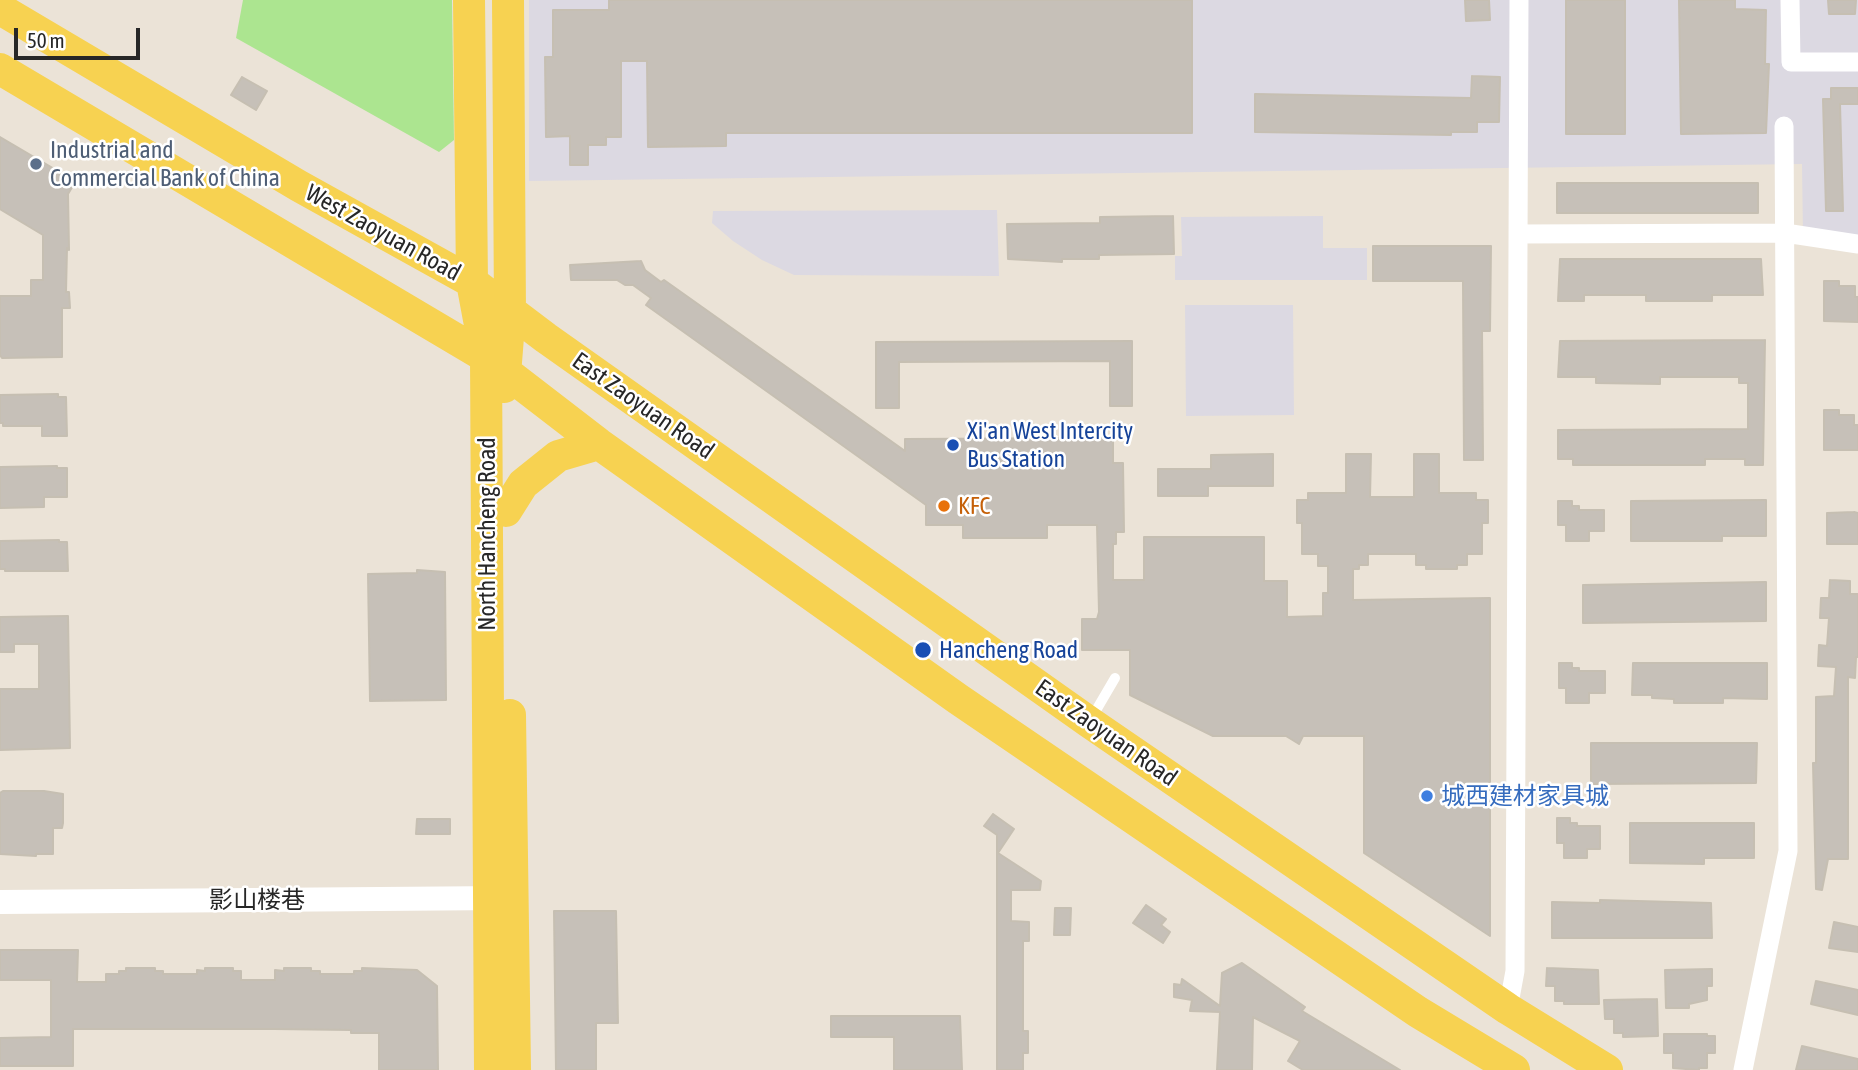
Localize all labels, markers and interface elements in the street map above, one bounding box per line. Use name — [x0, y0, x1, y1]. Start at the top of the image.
scale bar — [18, 14, 144, 58]
text: 50 m — [27, 28, 65, 52]
place label: Industrial and Commercial Bank of China — [50, 136, 280, 192]
marker: Industrial and Commercial Bank of China — [28, 156, 44, 172]
street label: West Zaoyuan Road — [301, 179, 465, 287]
street label: East Zaoyuan Road — [567, 346, 719, 466]
place label: Xi'an West Intercity Bus Station — [967, 417, 1133, 473]
street label: North Hancheng Road — [473, 437, 501, 631]
marker: Xi'an West Intercity Bus Station — [945, 437, 961, 453]
place label: KFC — [958, 492, 990, 520]
marker: KFC — [936, 498, 952, 514]
place label: Hancheng Road — [939, 636, 1078, 664]
marker: Hancheng Road — [913, 640, 933, 660]
street label: East Zaoyuan Road — [1030, 673, 1182, 793]
place label: 城西建材家具城 — [1441, 782, 1609, 810]
marker: 城西建材家具城 — [1419, 788, 1435, 804]
street label: 影山楼巷 — [209, 886, 305, 914]

